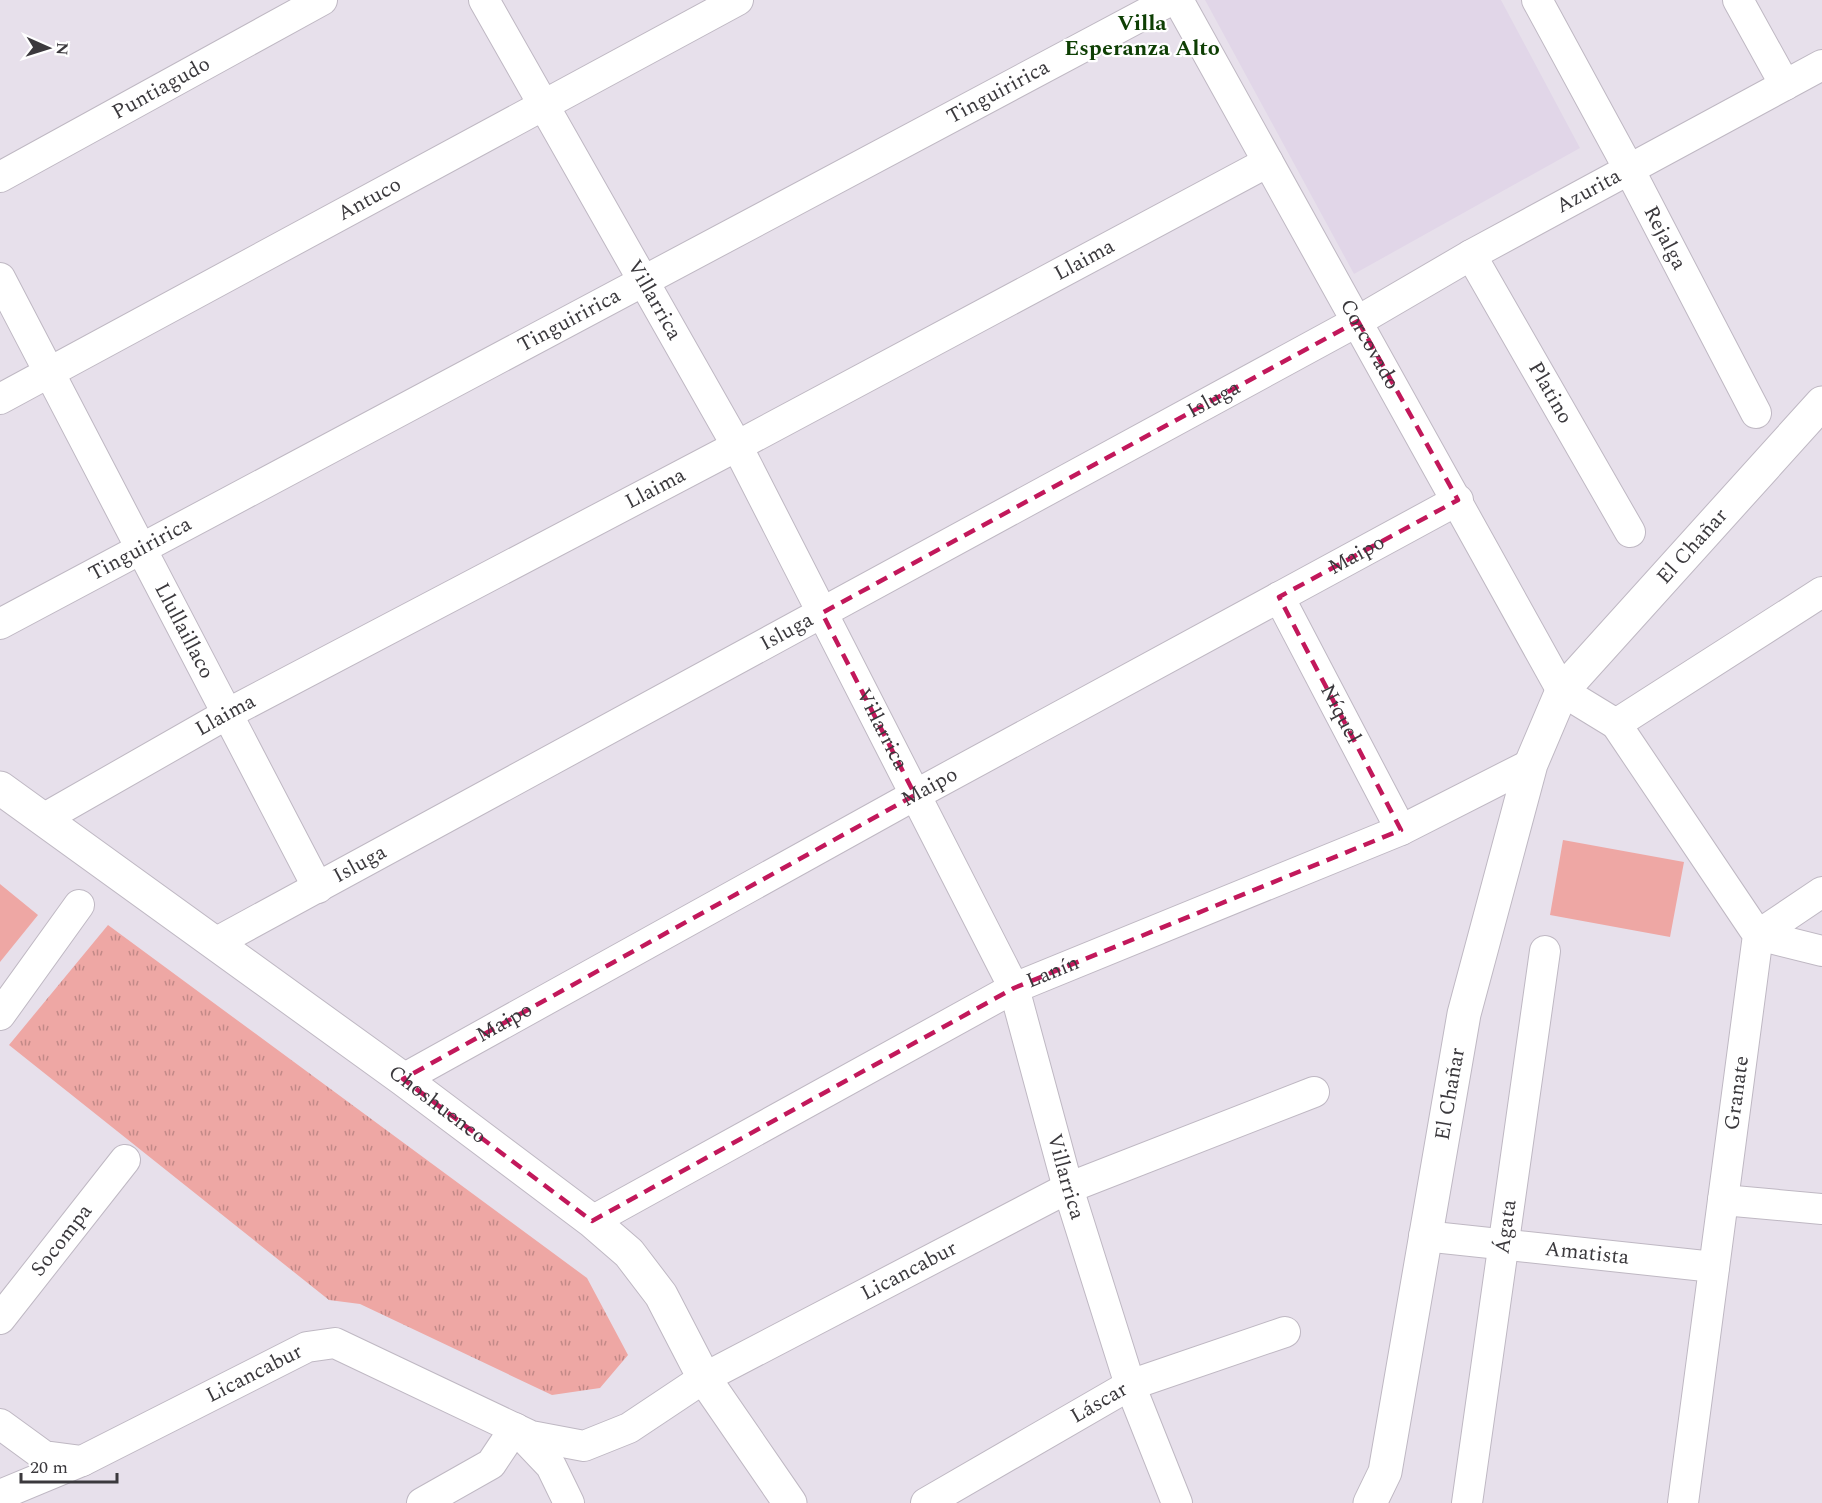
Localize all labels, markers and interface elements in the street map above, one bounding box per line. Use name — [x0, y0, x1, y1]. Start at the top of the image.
district label: Villa Esperanza Alto — [1064, 7, 1220, 65]
north arrow — [18, 18, 78, 78]
text: N — [50, 42, 74, 56]
street label: Puntiagudo — [106, 48, 216, 128]
street label: Tinguiririca — [941, 51, 1056, 133]
street label: Azurita — [1550, 160, 1628, 222]
street label: Antuco — [332, 169, 407, 230]
street label: Rejalga — [1635, 200, 1695, 276]
street label: Llaima — [1048, 230, 1121, 290]
street label: Villarrica — [619, 254, 690, 347]
street label: Tinguiririca — [512, 280, 627, 361]
street label: Corcovado — [1331, 293, 1408, 396]
street label: Platino — [1519, 356, 1581, 430]
street label: Isluga — [1181, 372, 1247, 427]
street label: Llaima — [620, 459, 692, 518]
street label: El Chañar — [1649, 501, 1736, 592]
street label: Tinguiririca — [83, 508, 198, 590]
street label: Maipo — [1322, 527, 1391, 584]
street label: Llullaillaco — [146, 577, 222, 685]
street label: Isluga — [754, 604, 820, 659]
street label: Níquel — [1311, 679, 1369, 749]
street label: Villarrica — [847, 683, 917, 777]
street label: Llaima — [189, 685, 262, 745]
street label: Maipo — [895, 759, 964, 816]
street label: Isluga — [327, 836, 393, 892]
street label: Lanín — [1022, 947, 1084, 997]
street label: Maipo — [470, 994, 539, 1051]
street label: El Chañar — [1426, 1045, 1474, 1143]
street label: Granate — [1716, 1054, 1758, 1132]
street label: Choshuenco — [382, 1057, 493, 1152]
street label: Villarrica — [1038, 1130, 1093, 1225]
street label: Socompa — [23, 1197, 101, 1284]
street label: Ágata — [1486, 1197, 1526, 1256]
street label: Licancabur — [855, 1233, 963, 1309]
street label: Amatista — [1543, 1233, 1632, 1274]
street label: Licancabur — [201, 1336, 308, 1412]
street label: Láscar — [1065, 1374, 1134, 1432]
scale bar — [21, 1446, 117, 1484]
text: 20 m — [30, 1454, 68, 1481]

